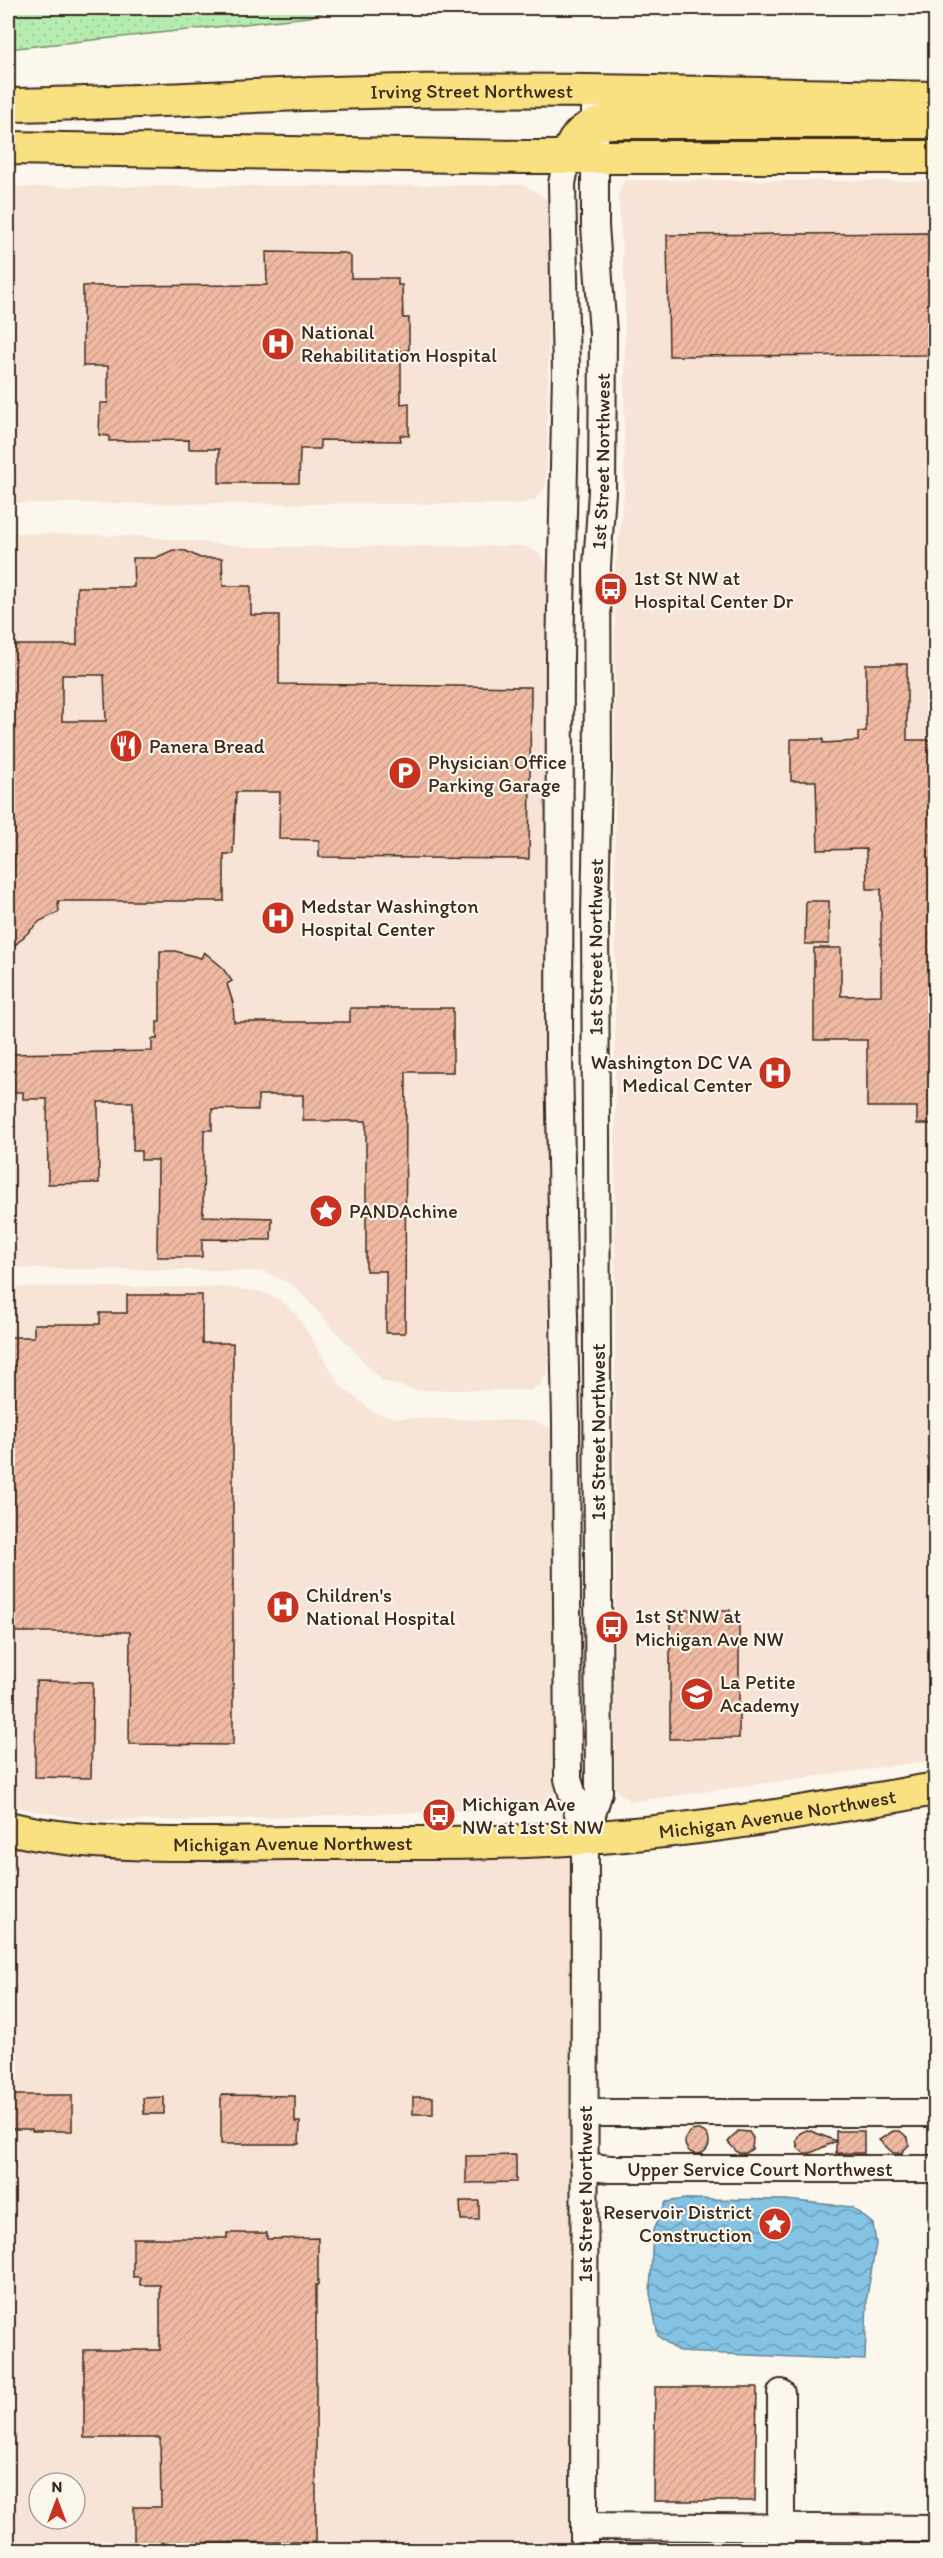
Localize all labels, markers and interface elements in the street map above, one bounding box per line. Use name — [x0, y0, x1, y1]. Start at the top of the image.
street label: Irving Street Northwest — [370, 79, 573, 104]
place label: National Rehabilitation Hospital — [301, 320, 497, 367]
hospital icon: National Rehabilitation Hospital — [260, 326, 296, 362]
street label: 1st Street Northwest — [586, 372, 615, 550]
place label: 1st St NW at Hospital Center Dr — [634, 566, 794, 613]
bus stop icon: 1st St NW at Hospital Center Dr — [593, 571, 629, 607]
restaurant icon: Panera Bread — [108, 728, 144, 764]
place label: Panera Bread — [149, 734, 265, 758]
place label: Physician Office Parking Garage — [428, 750, 567, 797]
parking icon: Physician Office Parking Garage — [387, 755, 423, 791]
street label: 1st Street Northwest — [583, 858, 608, 1036]
place label: Medstar Washington Hospital Center — [301, 894, 479, 941]
hospital icon: Medstar Washington Hospital Center — [260, 900, 296, 936]
place label: Washington DC VA Medical Center — [591, 1050, 752, 1097]
hospital icon: Washington DC VA Medical Center — [757, 1055, 793, 1091]
place icon: PANDAchine — [308, 1193, 344, 1229]
place label: PANDAchine — [349, 1199, 458, 1223]
street label: 1st Street Northwest — [586, 1343, 610, 1520]
place label: Children's National Hospital — [306, 1583, 456, 1630]
hospital icon: Children's National Hospital — [265, 1589, 301, 1625]
place label: 1st St NW at Michigan Ave NW — [635, 1604, 784, 1651]
bus stop icon: 1st St NW at Michigan Ave NW — [594, 1609, 630, 1645]
place label: La Petite Academy — [720, 1670, 800, 1717]
school or university icon: La Petite Academy — [679, 1676, 715, 1712]
street label: Michigan Avenue Northwest — [657, 1784, 898, 1844]
place label: Michigan Ave NW at 1st St NW — [462, 1792, 604, 1839]
bus stop icon: Michigan Ave NW at 1st St NW — [421, 1797, 457, 1833]
street label: Michigan Avenue Northwest — [173, 1831, 413, 1856]
street label: 1st Street Northwest — [573, 2105, 597, 2282]
street label: Upper Service Court Northwest — [627, 2157, 893, 2181]
place label: Reservoir District Construction — [603, 2200, 752, 2247]
place icon: Reservoir District Construction — [757, 2206, 793, 2242]
north arrow — [27, 2471, 87, 2531]
text: N — [52, 2477, 62, 2496]

